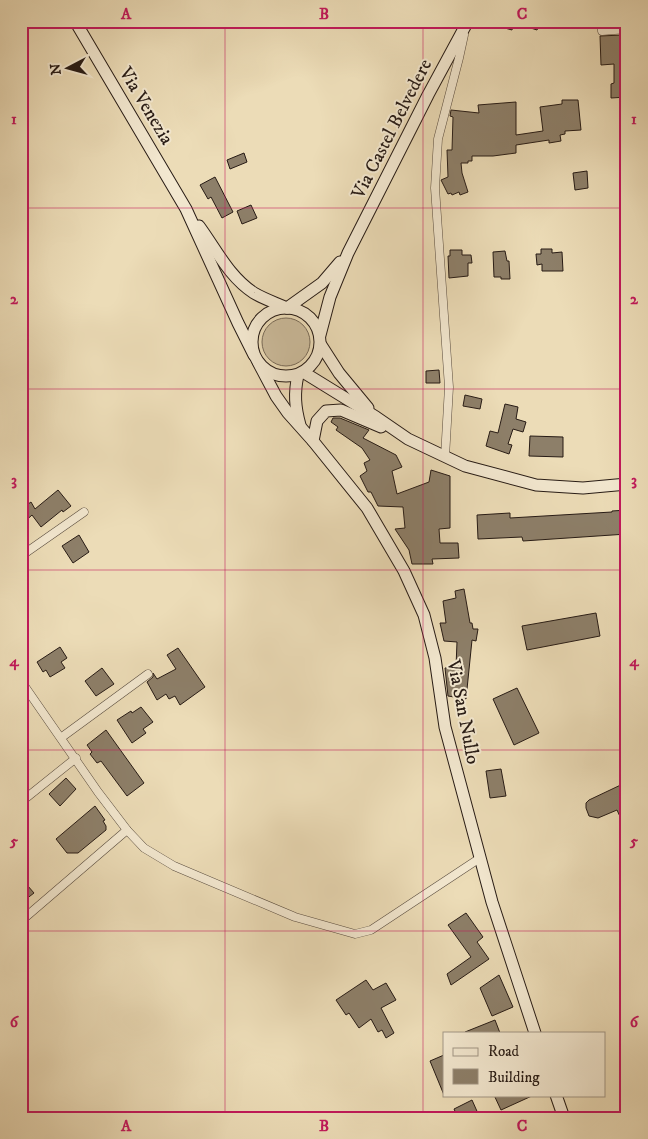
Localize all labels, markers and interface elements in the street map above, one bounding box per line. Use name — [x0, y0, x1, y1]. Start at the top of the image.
text: A — [120, 4, 132, 24]
text: B — [319, 4, 329, 24]
text: C — [517, 4, 527, 24]
north arrow — [42, 42, 92, 92]
street label: Via Castel Belvedere — [346, 55, 437, 204]
text: N — [46, 62, 66, 76]
street label: Via Venezia — [113, 62, 178, 149]
text: 1 — [11, 109, 17, 129]
text: 1 — [631, 109, 637, 129]
text: 2 — [10, 289, 19, 309]
text: 2 — [630, 289, 639, 309]
text: 3 — [11, 470, 17, 490]
text: 3 — [631, 470, 637, 490]
text: 4 — [8, 651, 19, 671]
text: 4 — [628, 651, 639, 671]
street label: Via San Nullo — [441, 657, 484, 766]
text: 5 — [9, 831, 18, 851]
text: 5 — [629, 831, 638, 851]
text: 6 — [10, 1012, 20, 1032]
text: 6 — [630, 1012, 640, 1032]
legend — [443, 1032, 606, 1096]
text: Road — [488, 1042, 520, 1061]
text: Building — [488, 1068, 540, 1087]
text: A — [120, 1116, 132, 1136]
text: B — [319, 1116, 329, 1136]
text: C — [517, 1116, 527, 1136]

